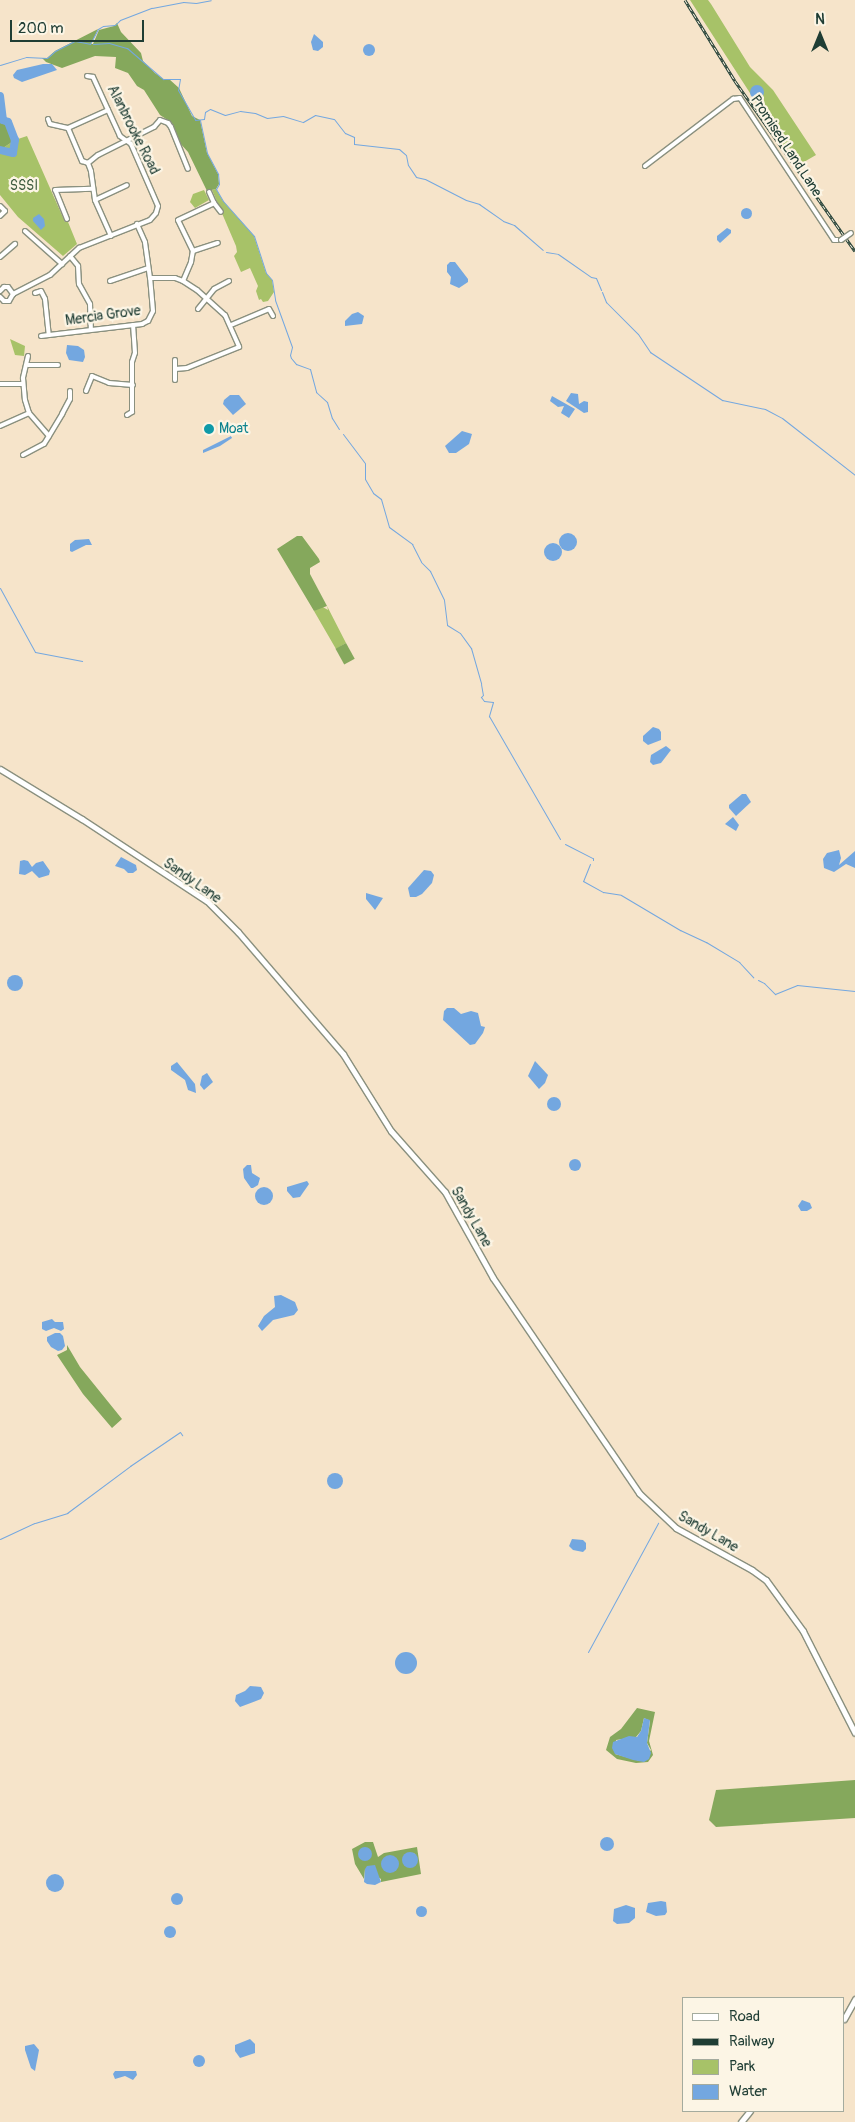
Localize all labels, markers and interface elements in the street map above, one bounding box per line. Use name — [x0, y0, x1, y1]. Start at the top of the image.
scale bar — [12, 10, 146, 42]
north arrow — [795, 10, 845, 60]
text: N — [815, 11, 825, 28]
text: 200 m — [18, 19, 63, 38]
street label: Alanbrooke Road — [103, 83, 163, 177]
street label: Promised Land Lane — [747, 92, 825, 200]
park label: SSSI — [10, 178, 38, 194]
street label: Mercia Grove — [64, 302, 142, 330]
place label: Moat — [219, 421, 248, 437]
marker: Moat — [203, 423, 215, 435]
street label: Sandy Lane — [160, 855, 224, 907]
street label: Sandy Lane — [447, 1184, 495, 1250]
street label: Sandy Lane — [675, 1508, 741, 1556]
legend — [682, 1997, 845, 2112]
text: Road — [729, 2007, 760, 2026]
text: Railway — [729, 2032, 774, 2051]
text: Park — [729, 2057, 755, 2076]
text: Water — [729, 2082, 767, 2101]

